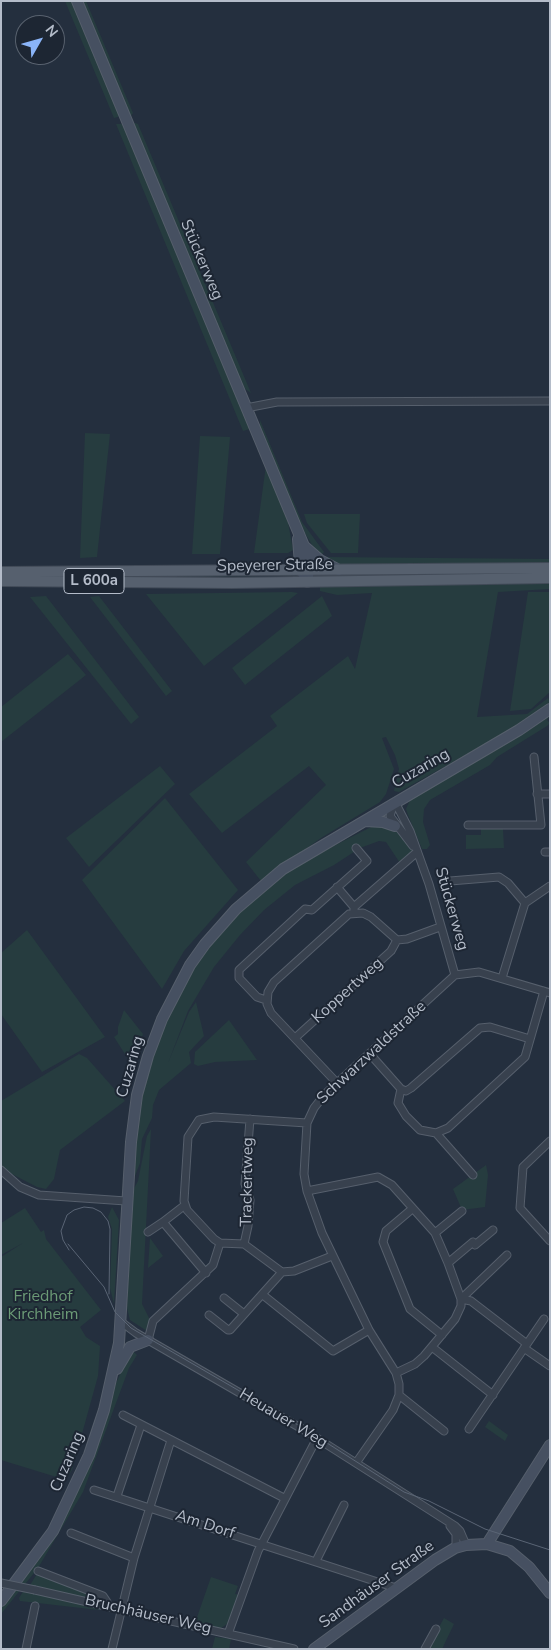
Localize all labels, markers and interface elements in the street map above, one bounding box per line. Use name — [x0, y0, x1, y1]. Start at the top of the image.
north arrow — [15, 15, 65, 65]
text: N — [41, 21, 62, 41]
street label: Stückerweg — [175, 217, 227, 303]
street label: Speyerer Straße — [217, 555, 333, 577]
road number: L 600a — [64, 568, 124, 594]
street label: Cuzaring — [389, 745, 453, 793]
street label: Stückerweg — [430, 865, 472, 953]
street label: Koppertweg — [309, 954, 387, 1028]
street label: Schwarzwaldstraße — [313, 997, 431, 1109]
street label: Cuzaring — [113, 1034, 149, 1100]
street label: Trackertweg — [238, 1137, 258, 1227]
park label: Friedhof Kirchheim — [8, 1287, 78, 1325]
street label: Heuauer Weg — [235, 1385, 331, 1453]
street label: Cuzaring — [47, 1429, 89, 1495]
street label: Am Dorf — [173, 1506, 237, 1544]
street label: Sandhäuser Straße — [316, 1537, 438, 1633]
street label: Bruchhäuser Weg — [83, 1591, 213, 1639]

